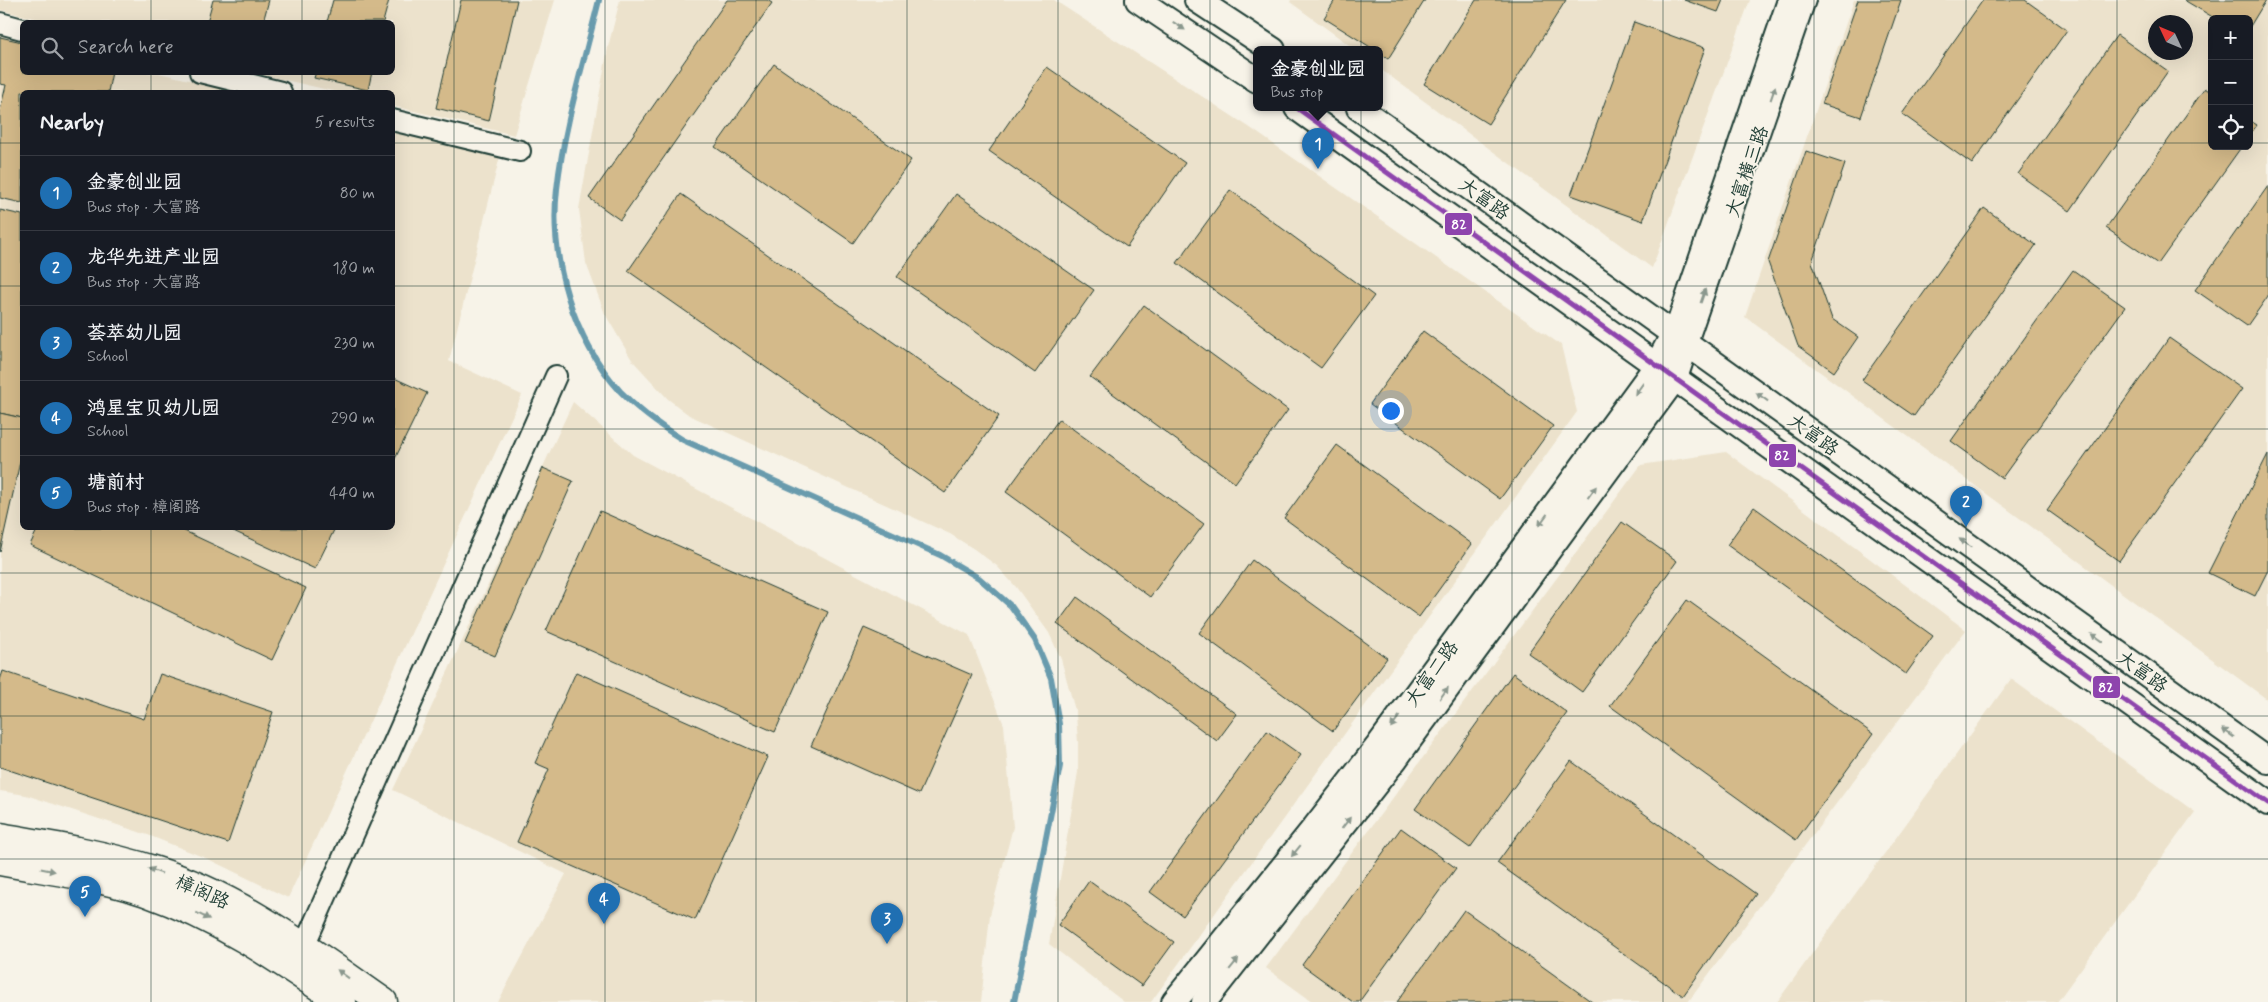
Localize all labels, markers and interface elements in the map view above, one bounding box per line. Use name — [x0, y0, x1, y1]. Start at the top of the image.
north arrow — [2148, 15, 2193, 60]
map controls — [2208, 15, 2253, 150]
button: + — [2208, 15, 2253, 60]
search box — [20, 20, 395, 75]
one-way arrow — [1172, 22, 1186, 31]
icon: search — [38, 34, 66, 62]
text: Search here — [78, 35, 174, 60]
popup — [1253, 46, 1383, 111]
text: 金豪创业园 — [1270, 57, 1366, 82]
button: − — [2208, 60, 2253, 105]
text: Bus stop — [1270, 82, 1323, 103]
one-way arrow — [1769, 85, 1777, 100]
button: locate — [2208, 105, 2253, 150]
text: Nearby — [40, 109, 104, 137]
text: 5 results — [315, 112, 375, 133]
street label: 大富横三路 — [1720, 122, 1775, 220]
pin: 1 — [1302, 128, 1334, 169]
text: 金豪创业园 — [87, 170, 182, 195]
street label: 大富路 — [1454, 172, 1515, 226]
text: 1 — [52, 183, 60, 204]
text: 80 m — [340, 183, 375, 204]
text: Bus stop · 大富路 — [87, 197, 200, 218]
line badge: 82 — [1444, 212, 1473, 236]
text: 82 — [1451, 216, 1467, 234]
text: 龙华先进产业园 — [87, 245, 220, 270]
text: 2 — [52, 258, 60, 279]
text: 180 m — [332, 258, 375, 279]
text: Bus stop · 大富路 — [87, 272, 200, 293]
one-way arrow — [1699, 289, 1707, 304]
text: 荟萃幼儿园 — [87, 321, 182, 346]
text: 3 — [52, 333, 60, 354]
text: 230 m — [334, 333, 375, 354]
text: School — [87, 346, 128, 367]
one-way arrow — [1633, 382, 1644, 395]
one-way arrow — [1755, 392, 1769, 402]
text: 鸿星宝贝幼儿园 — [87, 396, 220, 421]
your location — [1378, 398, 1404, 424]
text: 4 — [51, 408, 61, 429]
text: 290 m — [331, 408, 375, 429]
street label: 大富路 — [1783, 408, 1844, 462]
text: School — [87, 421, 128, 442]
line badge: 82 — [1768, 443, 1797, 468]
text: 82 — [1774, 447, 1790, 465]
text: 塘前村 — [87, 470, 144, 495]
text: 5 — [51, 483, 61, 504]
text: 440 m — [329, 483, 375, 504]
one-way arrow — [1587, 485, 1597, 499]
pin: 2 — [1950, 486, 1982, 527]
text: Bus stop · 樟阁路 — [87, 497, 200, 518]
one-way arrow — [1538, 513, 1548, 527]
one-way arrow — [1958, 538, 1972, 548]
one-way arrow — [2090, 633, 2103, 643]
street label: 大富二路 — [1400, 636, 1465, 712]
street label: 大富路 — [2112, 645, 2173, 699]
line badge: 82 — [2092, 675, 2121, 699]
text: 82 — [2098, 679, 2114, 697]
one-way arrow — [1438, 687, 1449, 700]
one-way arrow — [1390, 715, 1401, 728]
one-way arrow — [2222, 728, 2235, 738]
one-way arrow — [1341, 816, 1351, 830]
one-way arrow — [1291, 845, 1302, 857]
one-way arrow — [40, 866, 56, 874]
one-way arrow — [147, 867, 162, 875]
street label: 樟阁路 — [171, 869, 234, 915]
pin: 5 — [69, 876, 101, 917]
pin: 4 — [588, 883, 620, 924]
pin: 3 — [871, 903, 903, 944]
one-way arrow — [196, 912, 210, 920]
one-way arrow — [1229, 957, 1239, 971]
one-way arrow — [336, 969, 350, 979]

